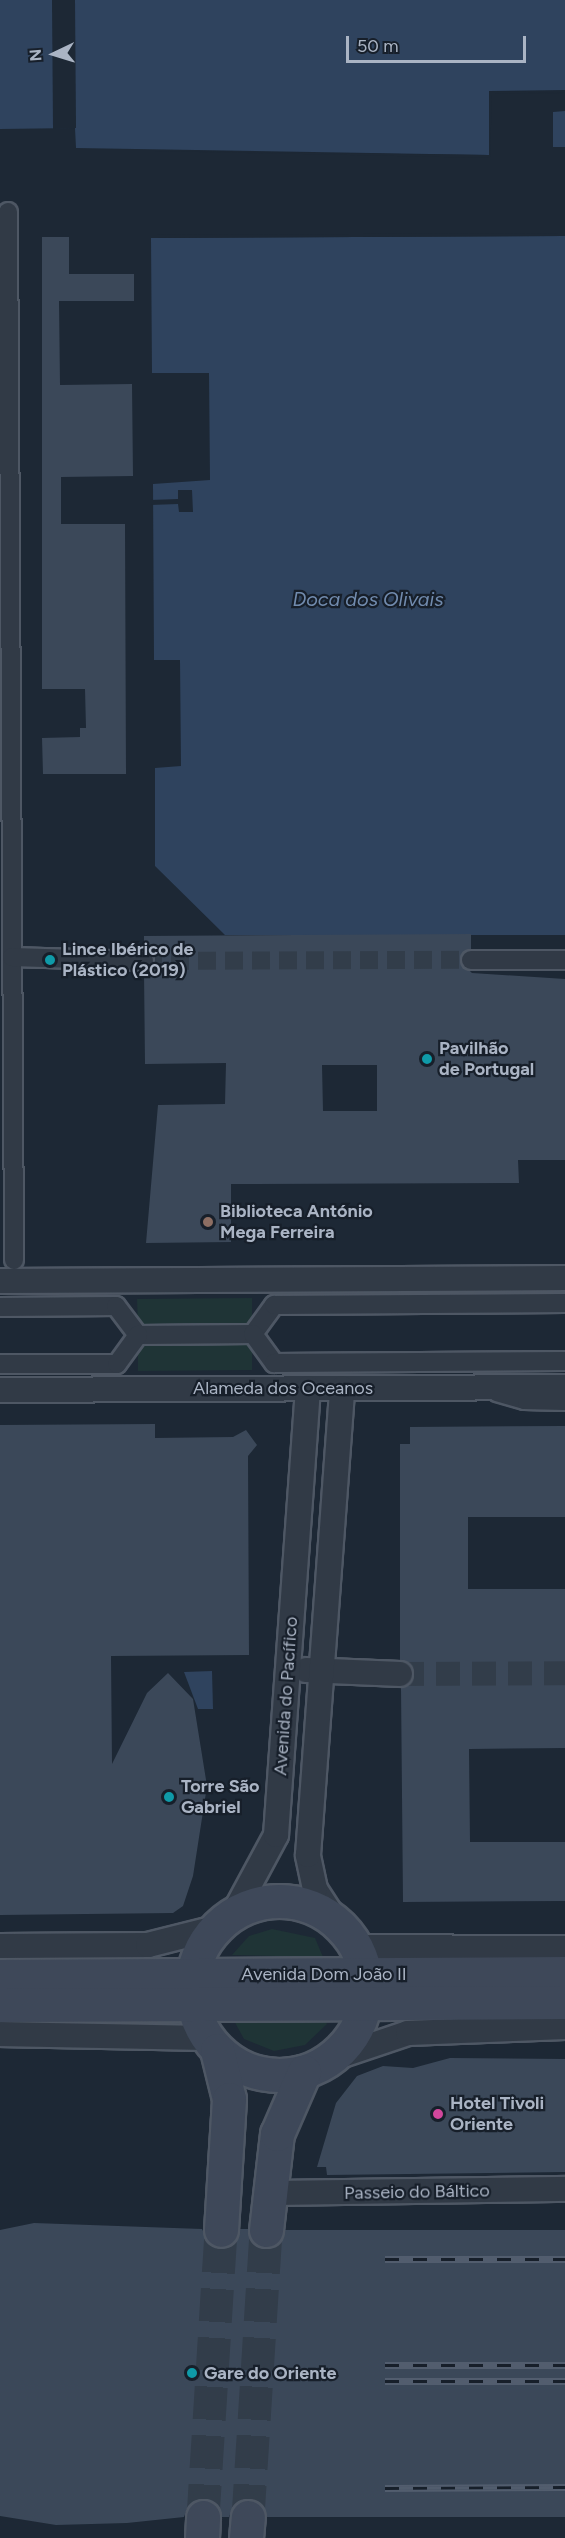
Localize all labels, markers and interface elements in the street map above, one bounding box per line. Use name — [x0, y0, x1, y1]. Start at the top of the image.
north arrow — [24, 24, 84, 84]
scale bar — [349, 24, 529, 62]
text: 50 m — [357, 35, 399, 57]
text: N — [26, 48, 45, 62]
water label: Doca dos Olivais — [292, 587, 444, 611]
place label: Lince Ibérico de Plástico (2019) — [62, 939, 193, 982]
marker: Lince Ibérico de Plástico (2019) — [43, 953, 57, 967]
place label: Pavilhão de Portugal — [439, 1038, 534, 1080]
marker: Pavilhão de Portugal — [420, 1052, 434, 1066]
place label: Biblioteca António Mega Ferreira — [220, 1201, 373, 1244]
marker: Biblioteca António Mega Ferreira — [201, 1215, 215, 1229]
street label: Alameda dos Oceanos — [193, 1377, 373, 1399]
street label: Avenida do Pacífico — [270, 1616, 302, 1776]
place label: Torre São Gabriel — [181, 1776, 260, 1818]
marker: Torre São Gabriel — [162, 1790, 176, 1804]
street label: Avenida Dom João II — [241, 1963, 407, 1985]
place label: Hotel Tivoli Oriente — [450, 2093, 544, 2136]
marker: Hotel Tivoli Oriente — [431, 2107, 445, 2121]
street label: Passeio do Báltico — [344, 2180, 490, 2204]
place label: Gare do Oriente — [204, 2362, 336, 2384]
marker: Gare do Oriente — [185, 2366, 199, 2380]

